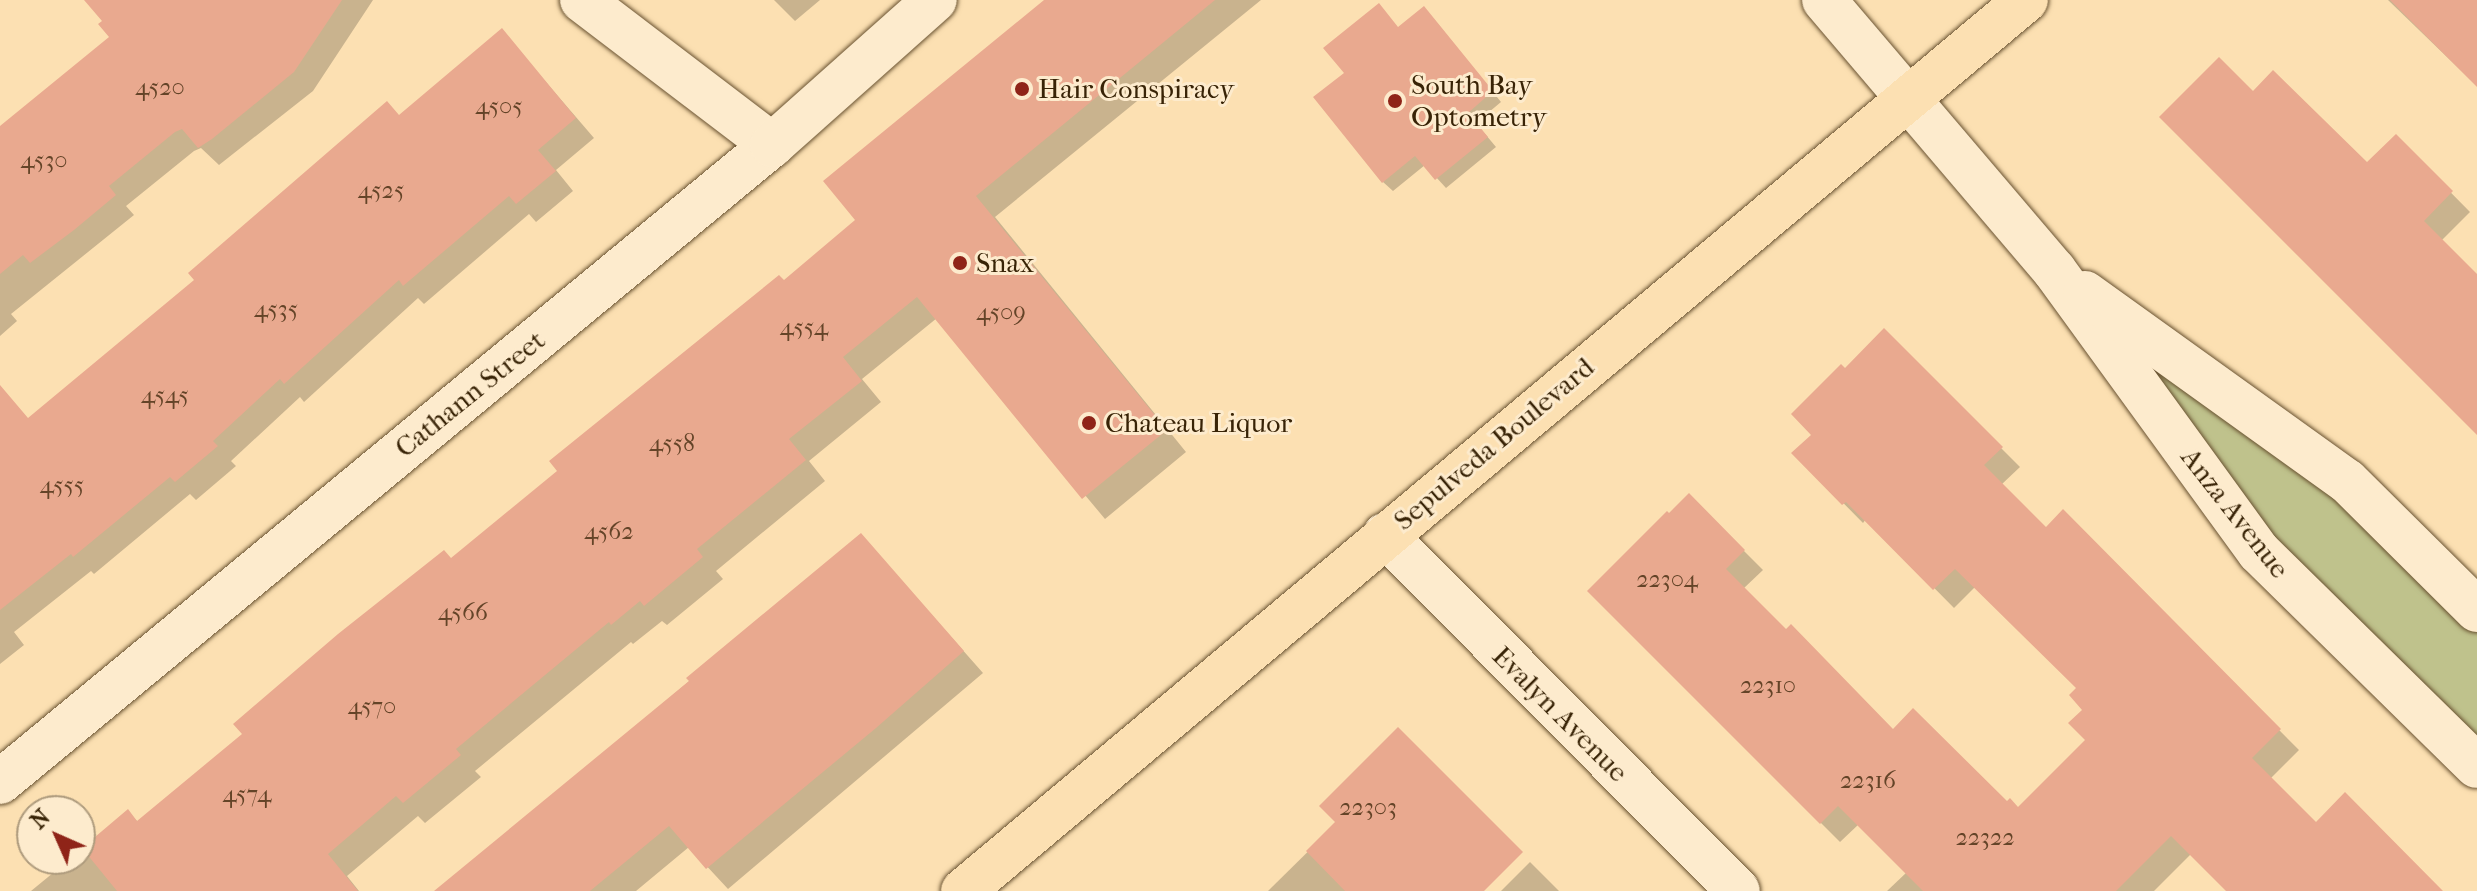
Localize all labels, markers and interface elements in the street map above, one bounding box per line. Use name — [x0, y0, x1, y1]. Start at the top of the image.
place label: South Bay Optometry — [1411, 68, 1547, 134]
place label: Hair Conspiracy — [1038, 72, 1234, 106]
house number: 4520 — [135, 74, 185, 102]
marker: Hair Conspiracy — [1013, 80, 1031, 98]
marker: South Bay Optometry — [1386, 92, 1404, 110]
house number: 4505 — [475, 93, 523, 121]
house number: 4530 — [20, 147, 68, 175]
house number: 4525 — [358, 177, 404, 205]
place label: Snax — [976, 246, 1034, 280]
marker: Snax — [951, 254, 969, 272]
house number: 4535 — [254, 296, 298, 324]
house number: 4509 — [976, 299, 1026, 327]
house number: 4554 — [780, 314, 828, 342]
street label: Cathann Street — [388, 323, 552, 465]
street label: Sepulveda Boulevard — [1387, 351, 1601, 537]
house number: 4545 — [141, 382, 189, 410]
place label: Chateau Liquor — [1105, 406, 1292, 440]
marker: Chateau Liquor — [1080, 414, 1098, 432]
house number: 4558 — [649, 430, 695, 458]
street label: Anza Avenue — [2174, 441, 2296, 585]
house number: 4555 — [40, 472, 84, 500]
house number: 4562 — [584, 518, 634, 546]
house number: 22304 — [1636, 566, 1698, 594]
house number: 4566 — [438, 599, 488, 627]
street label: Evalyn Avenue — [1485, 639, 1635, 789]
house number: 22310 — [1740, 672, 1796, 700]
house number: 4570 — [348, 693, 396, 721]
house number: 22316 — [1840, 767, 1896, 795]
house number: 4574 — [222, 781, 272, 809]
house number: 22303 — [1339, 794, 1397, 822]
north arrow — [16, 795, 96, 875]
text: N — [25, 804, 56, 835]
house number: 22322 — [1955, 824, 2015, 852]

